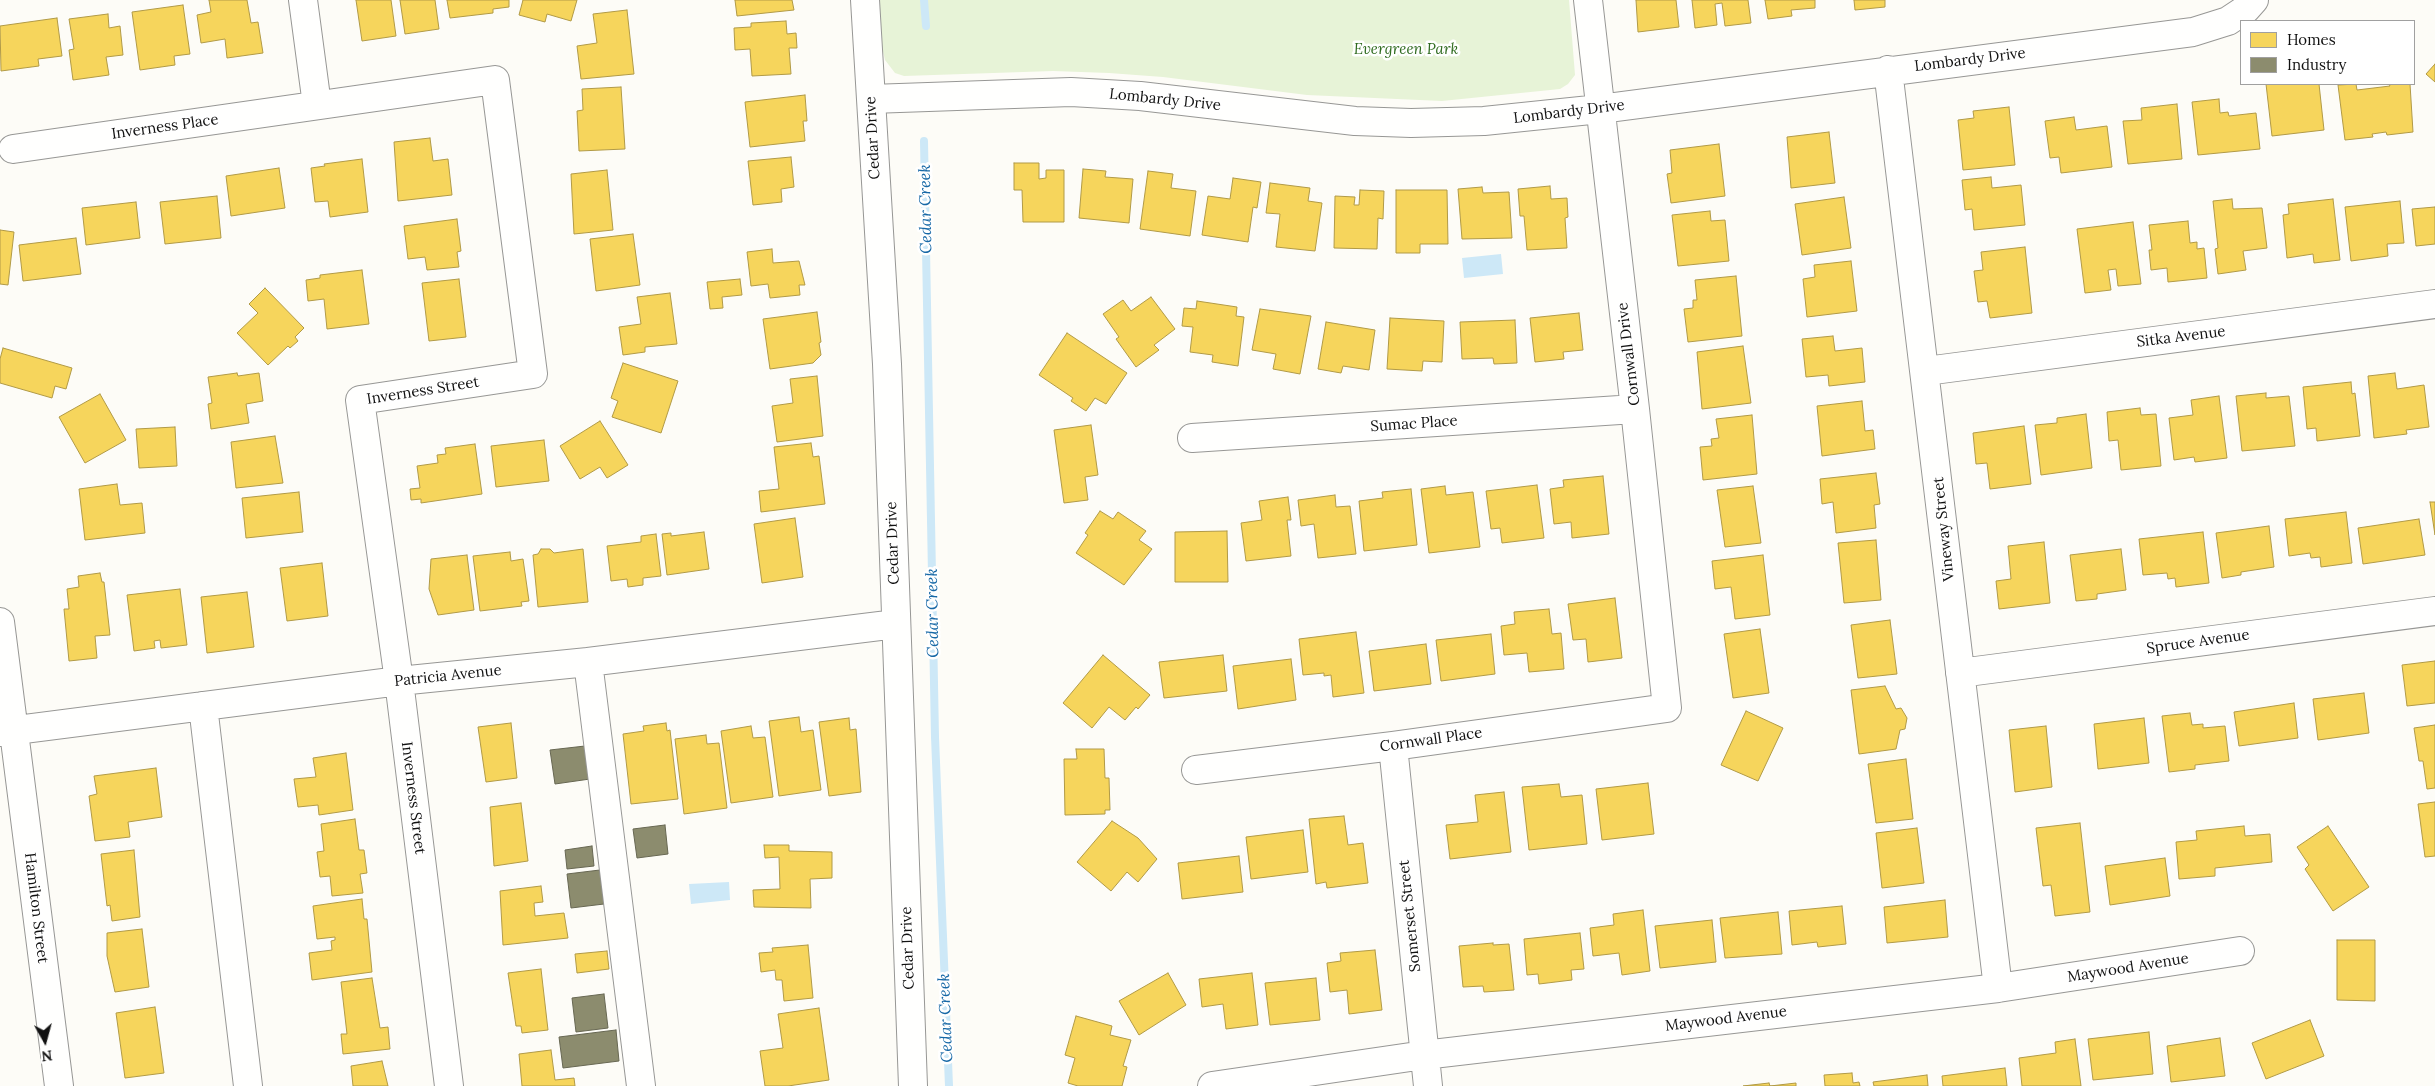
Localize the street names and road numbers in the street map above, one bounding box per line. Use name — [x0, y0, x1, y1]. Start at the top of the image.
street label: Lombardy Drive — [1913, 44, 2027, 76]
street label: Lombardy Drive — [1108, 85, 1222, 115]
street label: Cedar Drive — [862, 96, 884, 180]
street label: Lombardy Drive — [1512, 96, 1626, 128]
street label: Inverness Place — [110, 111, 220, 143]
street label: Cornwall Drive — [1614, 301, 1644, 407]
street label: Sitka Avenue — [2136, 323, 2226, 351]
street label: Inverness Street — [366, 373, 480, 409]
street label: Sumac Place — [1370, 412, 1458, 436]
street label: Vineway Street — [1930, 476, 1958, 582]
street label: Cedar Drive — [883, 501, 903, 585]
street label: Spruce Avenue — [2145, 626, 2251, 658]
street label: Patricia Avenue — [393, 661, 503, 691]
street label: Cornwall Place — [1379, 724, 1483, 756]
street label: Inverness Street — [397, 741, 429, 855]
street label: Hamilton Street — [20, 852, 52, 964]
street label: Somerset Street — [1395, 859, 1425, 973]
street label: Cedar Drive — [898, 906, 918, 990]
street label: Maywood Avenue — [2066, 950, 2190, 986]
street label: Maywood Avenue — [1664, 1003, 1788, 1035]

